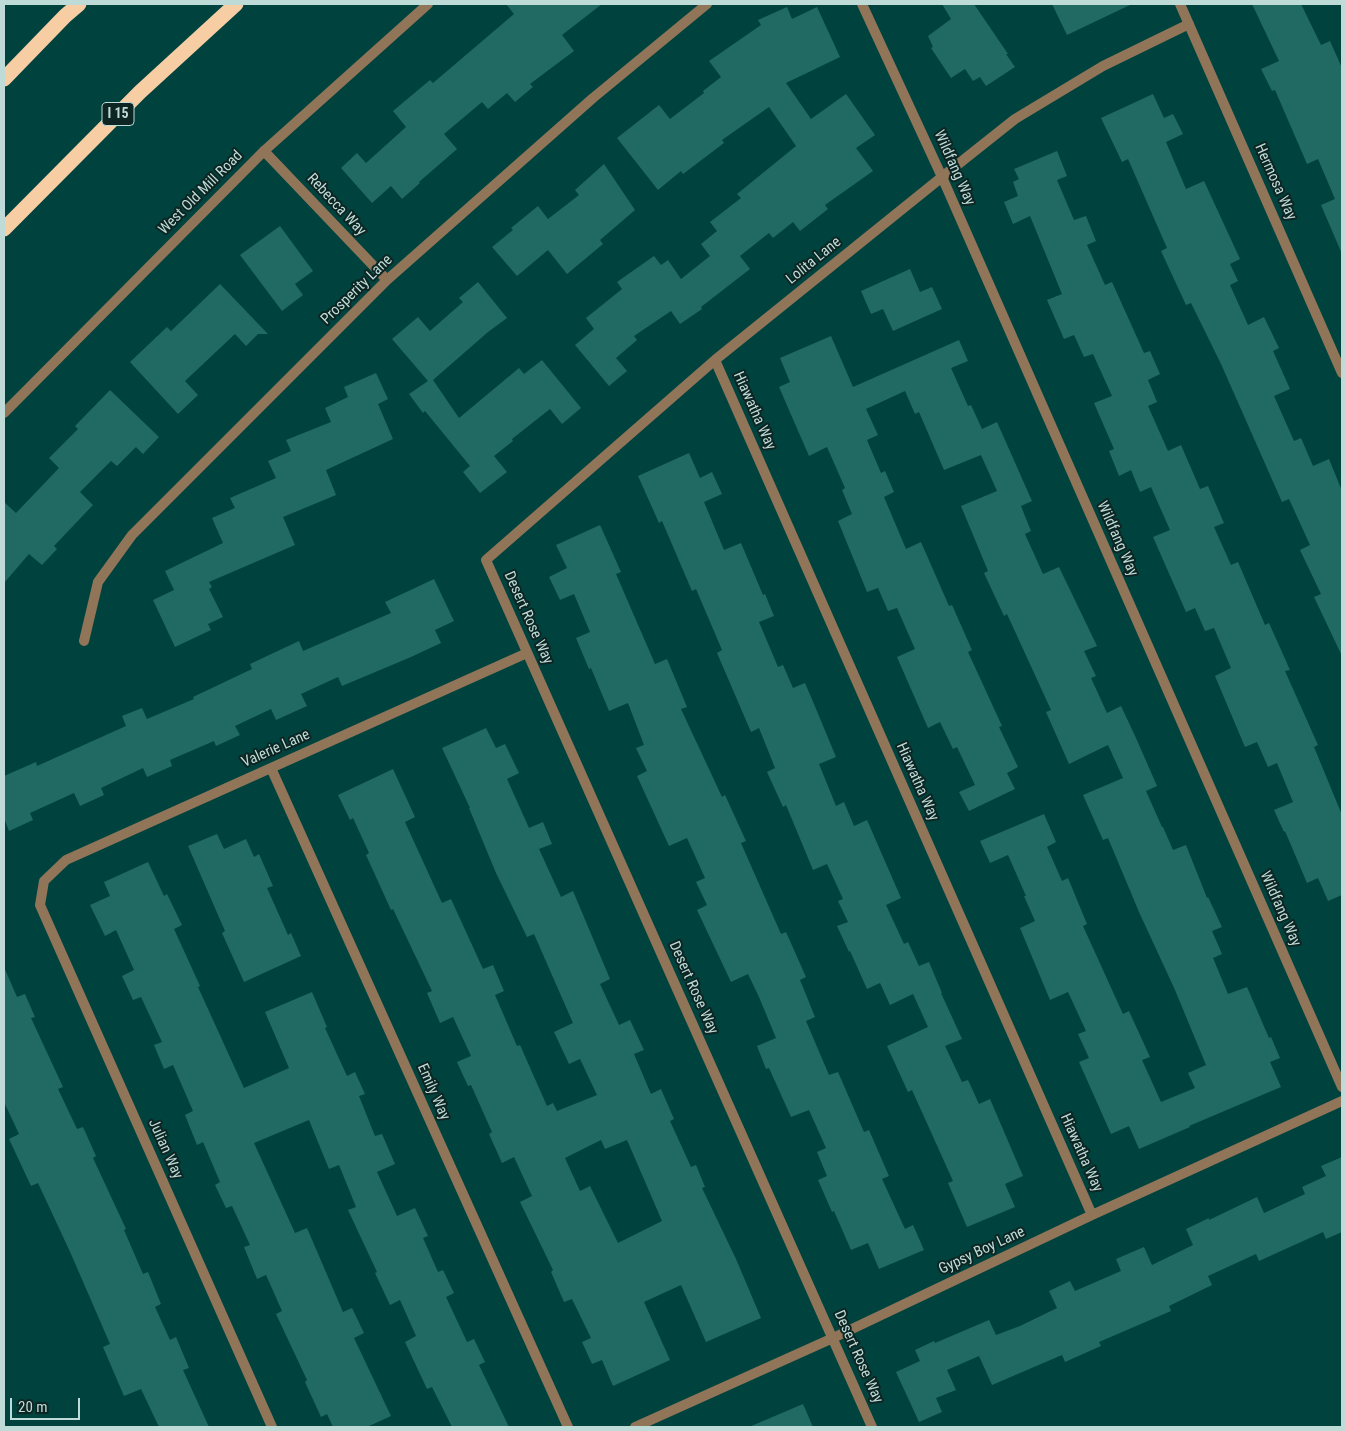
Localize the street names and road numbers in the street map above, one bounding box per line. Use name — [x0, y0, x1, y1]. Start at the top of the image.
road number: I 15 — [102, 102, 134, 126]
street label: Wildfang Way — [929, 128, 979, 208]
street label: Hermosa Way — [1250, 141, 1300, 223]
street label: West Old Mill Road — [155, 147, 247, 239]
street label: Rebecca Way — [303, 170, 369, 240]
street label: Lolita Lane — [783, 233, 845, 289]
street label: Prosperity Lane — [318, 251, 396, 329]
street label: Hiawatha Way — [729, 369, 779, 453]
street label: Wildfang Way — [1092, 499, 1142, 579]
street label: Desert Rose Way — [500, 569, 556, 667]
street label: Valerie Lane — [239, 726, 313, 772]
street label: Hiawatha Way — [892, 740, 942, 824]
street label: Wildfang Way — [1255, 869, 1305, 949]
street label: Desert Rose Way — [665, 939, 721, 1037]
street label: Emily Way — [413, 1061, 453, 1123]
street label: Hiawatha Way — [1056, 1111, 1106, 1195]
street label: Julian Way — [144, 1116, 186, 1182]
street label: Gypsy Boy Lane — [936, 1223, 1028, 1279]
street label: Desert Rose Way — [830, 1308, 886, 1406]

